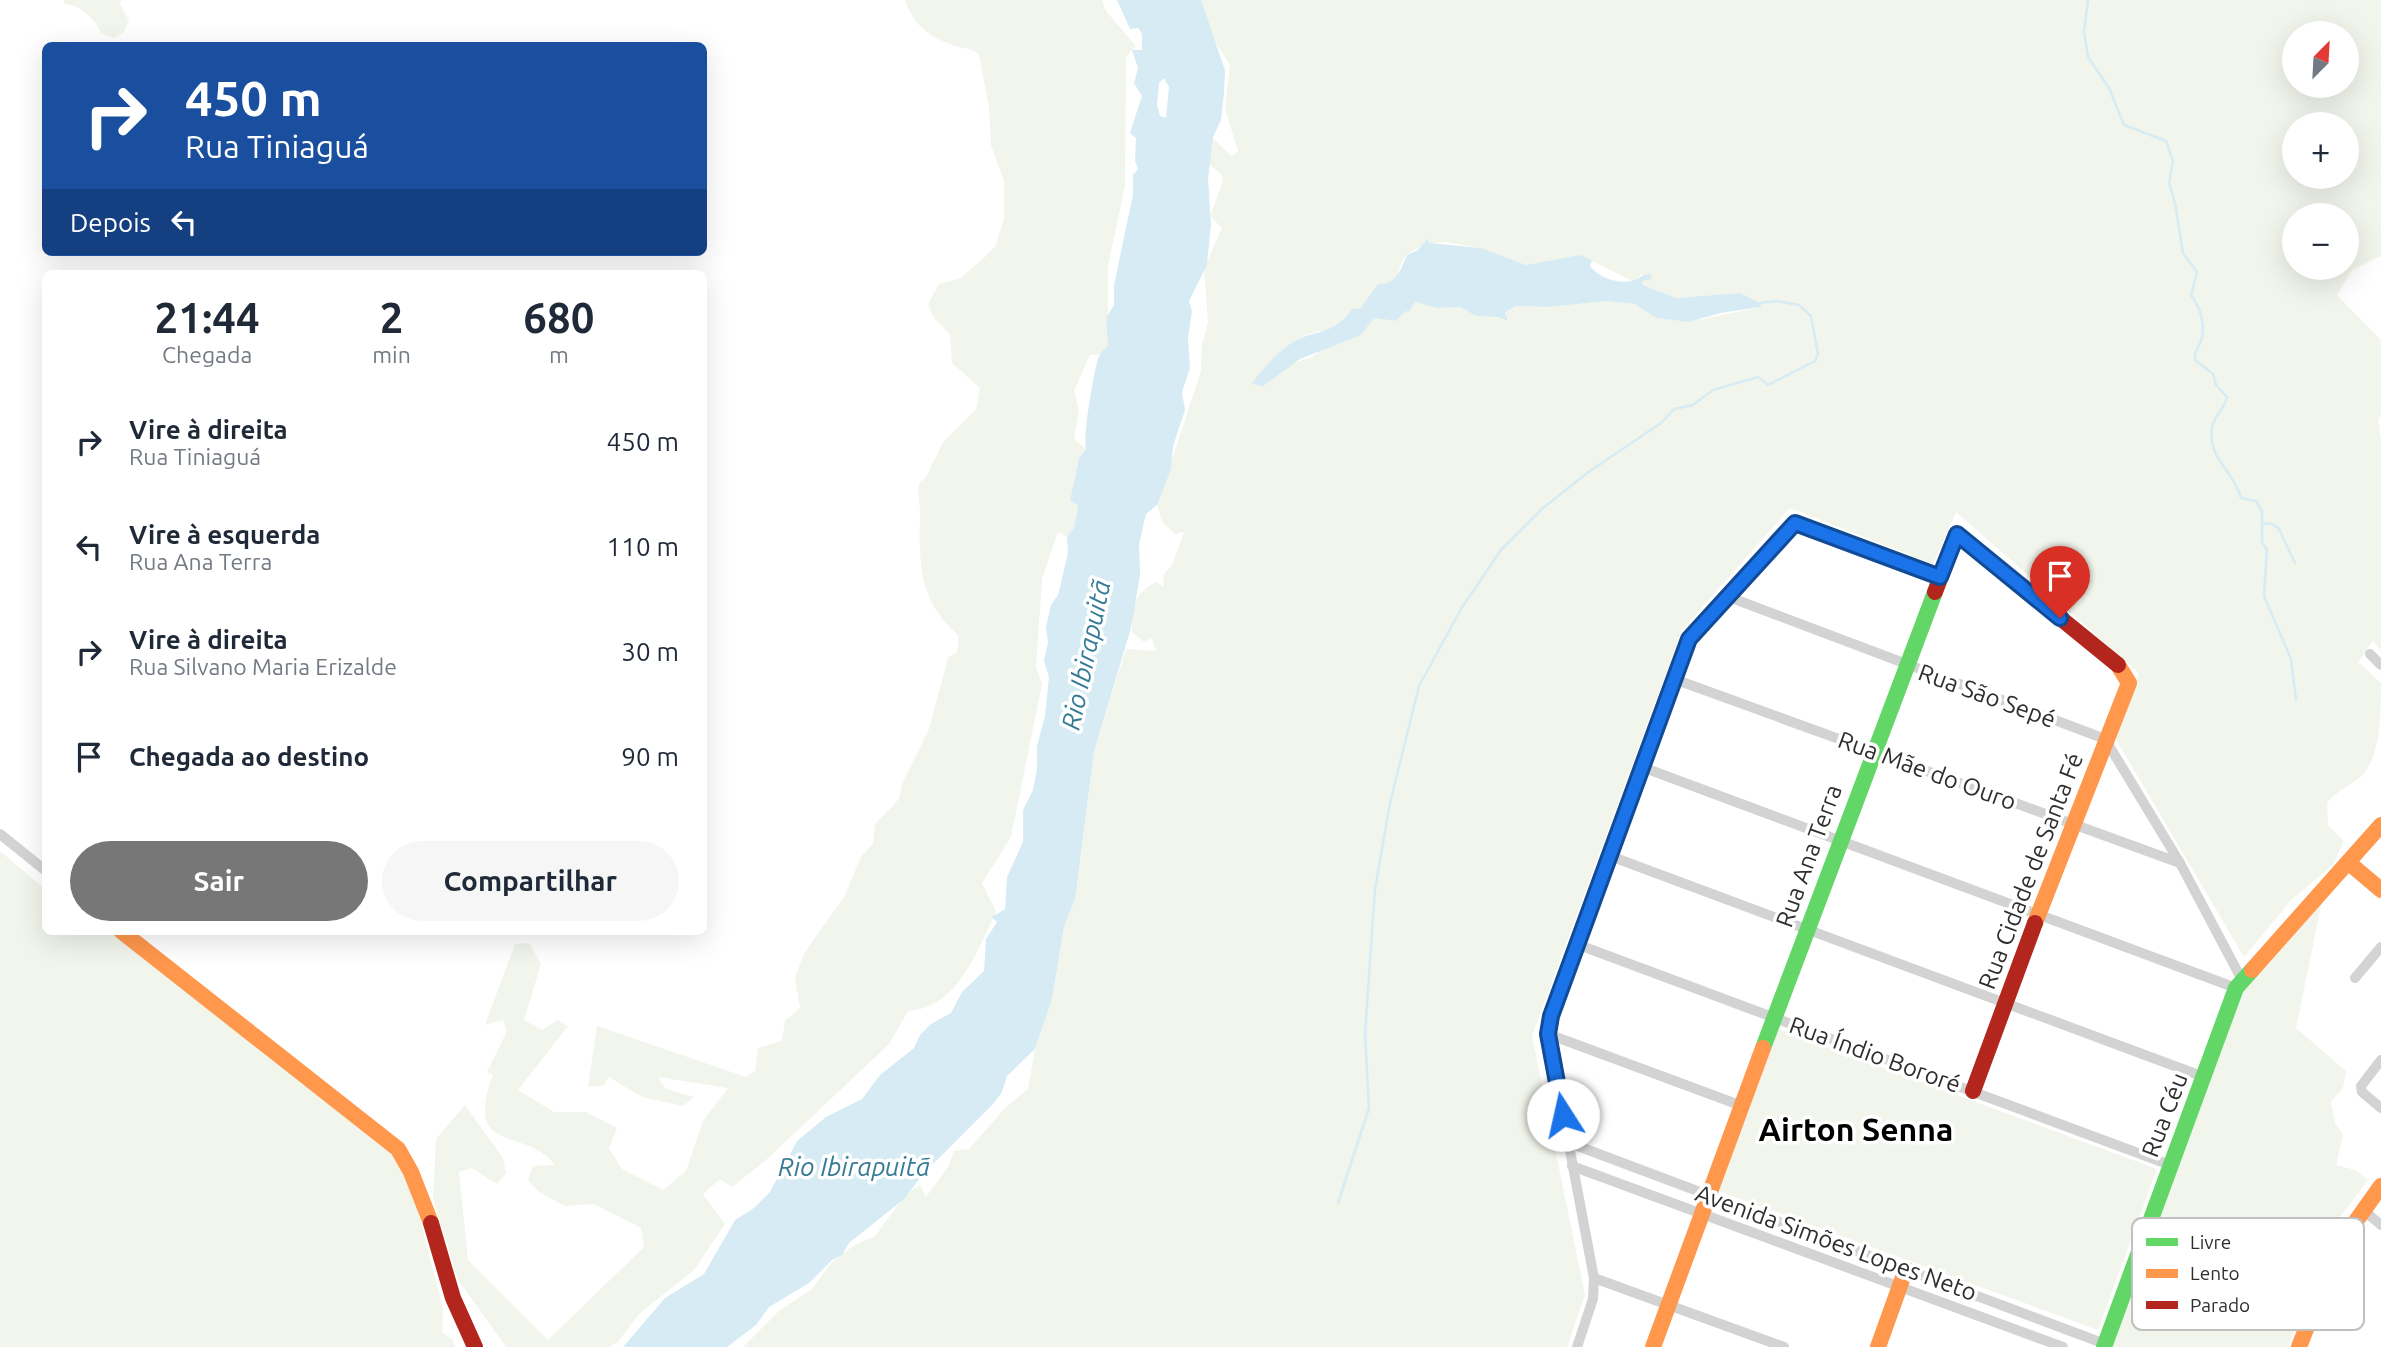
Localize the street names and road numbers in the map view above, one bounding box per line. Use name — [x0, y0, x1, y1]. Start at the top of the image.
street label: Rua São Sepé — [1915, 658, 2059, 733]
street label: Rua Mãe do Ouro — [1834, 726, 2020, 815]
street label: Rua Cidade de Santa Fé — [1973, 749, 2088, 993]
street label: Rua Ana Terra — [1770, 781, 1847, 931]
street label: Rua Índio Bororé — [1786, 1010, 1965, 1098]
street label: Rua Céu — [2136, 1069, 2193, 1161]
street label: Avenida Simões Lopes Neto — [1692, 1179, 1980, 1306]

